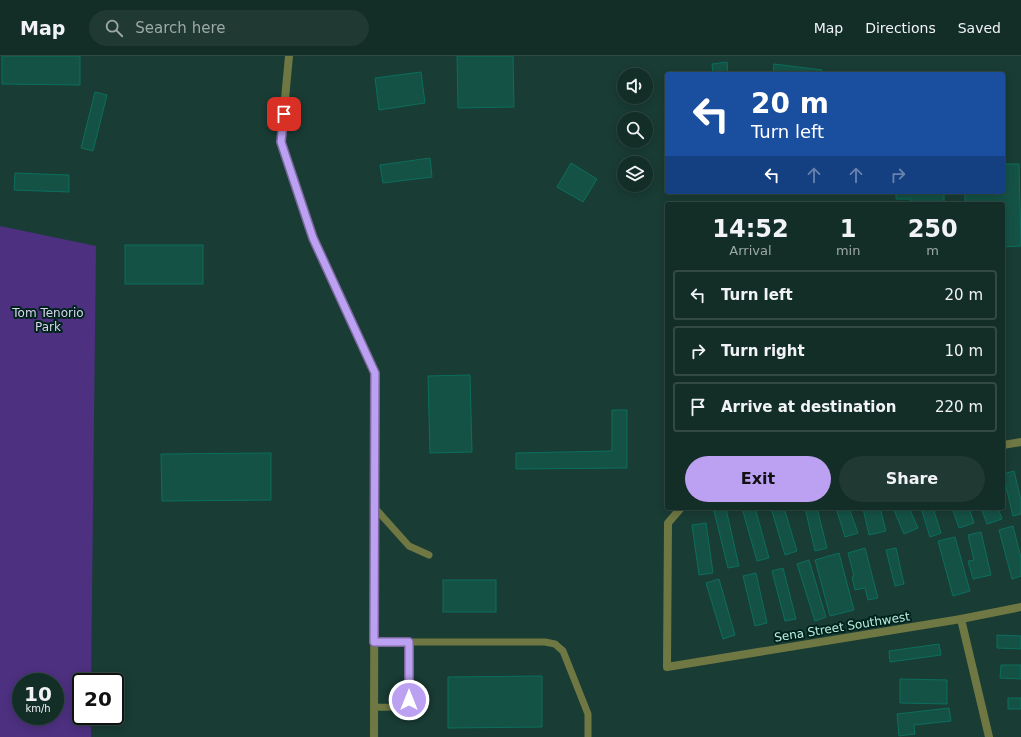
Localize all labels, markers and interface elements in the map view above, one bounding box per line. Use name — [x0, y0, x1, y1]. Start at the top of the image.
search box — [89, 10, 369, 46]
text: Map — [20, 17, 65, 39]
icon: search — [103, 17, 125, 39]
text: Search here — [135, 19, 225, 37]
text: Map — [814, 20, 843, 36]
text: Directions — [865, 20, 936, 36]
text: Saved — [958, 20, 1001, 36]
map controls — [617, 68, 653, 192]
button: sound — [617, 68, 653, 104]
text: 20 m — [751, 87, 829, 120]
icon: left — [685, 88, 737, 140]
pin — [267, 97, 301, 131]
icon: arrive — [273, 103, 295, 125]
button: search — [617, 112, 653, 148]
text: Turn left — [751, 121, 824, 142]
button: layers — [617, 156, 653, 192]
icon: left — [761, 164, 783, 186]
icon: ahead — [803, 164, 825, 186]
icon: ahead — [845, 164, 867, 186]
icon: right — [887, 164, 909, 186]
text: 14:52 — [712, 215, 789, 243]
text: 1 — [840, 215, 856, 243]
text: 250 — [908, 215, 958, 243]
text: Arrival — [729, 243, 772, 258]
text: min — [836, 243, 860, 258]
text: m — [926, 243, 939, 258]
icon: left — [687, 284, 709, 306]
text: Turn left — [721, 286, 793, 304]
text: 20 m — [945, 286, 983, 304]
park label: Tom Tenorio Park — [11, 306, 84, 334]
icon: right — [687, 340, 709, 362]
text: Turn right — [721, 342, 805, 360]
text: 10 m — [945, 342, 983, 360]
icon: arrive — [687, 396, 709, 418]
text: Arrive at destination — [721, 398, 896, 416]
text: 220 m — [935, 398, 983, 416]
button: Exit — [685, 456, 831, 502]
button: Share — [839, 456, 985, 502]
street label: Sena Street Southwest — [773, 609, 911, 645]
speed limit sign: 20 — [72, 673, 124, 725]
position arrow — [388, 679, 430, 721]
text: 10 — [24, 682, 52, 706]
text: km/h — [25, 703, 51, 714]

